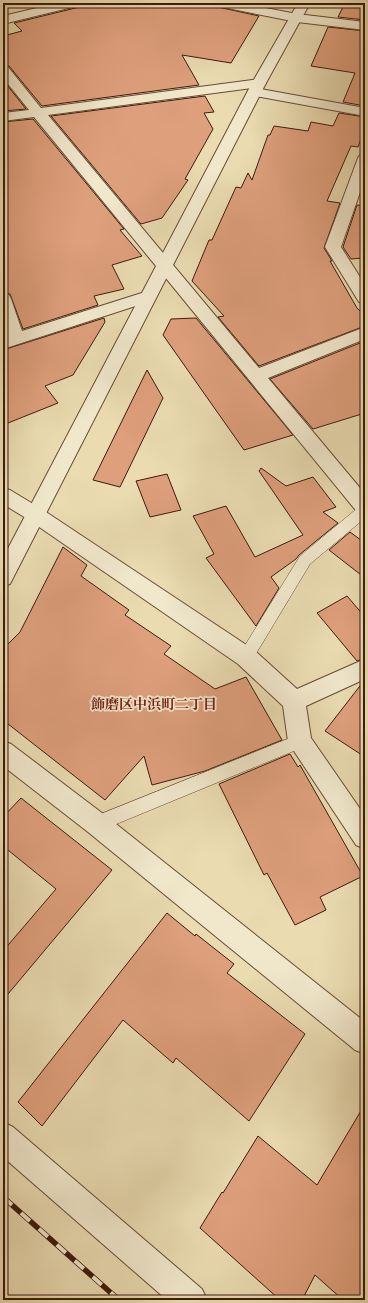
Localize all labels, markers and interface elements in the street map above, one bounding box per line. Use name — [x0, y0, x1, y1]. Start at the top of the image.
district label: 飾磨区中浜町二丁目 — [91, 696, 217, 713]

